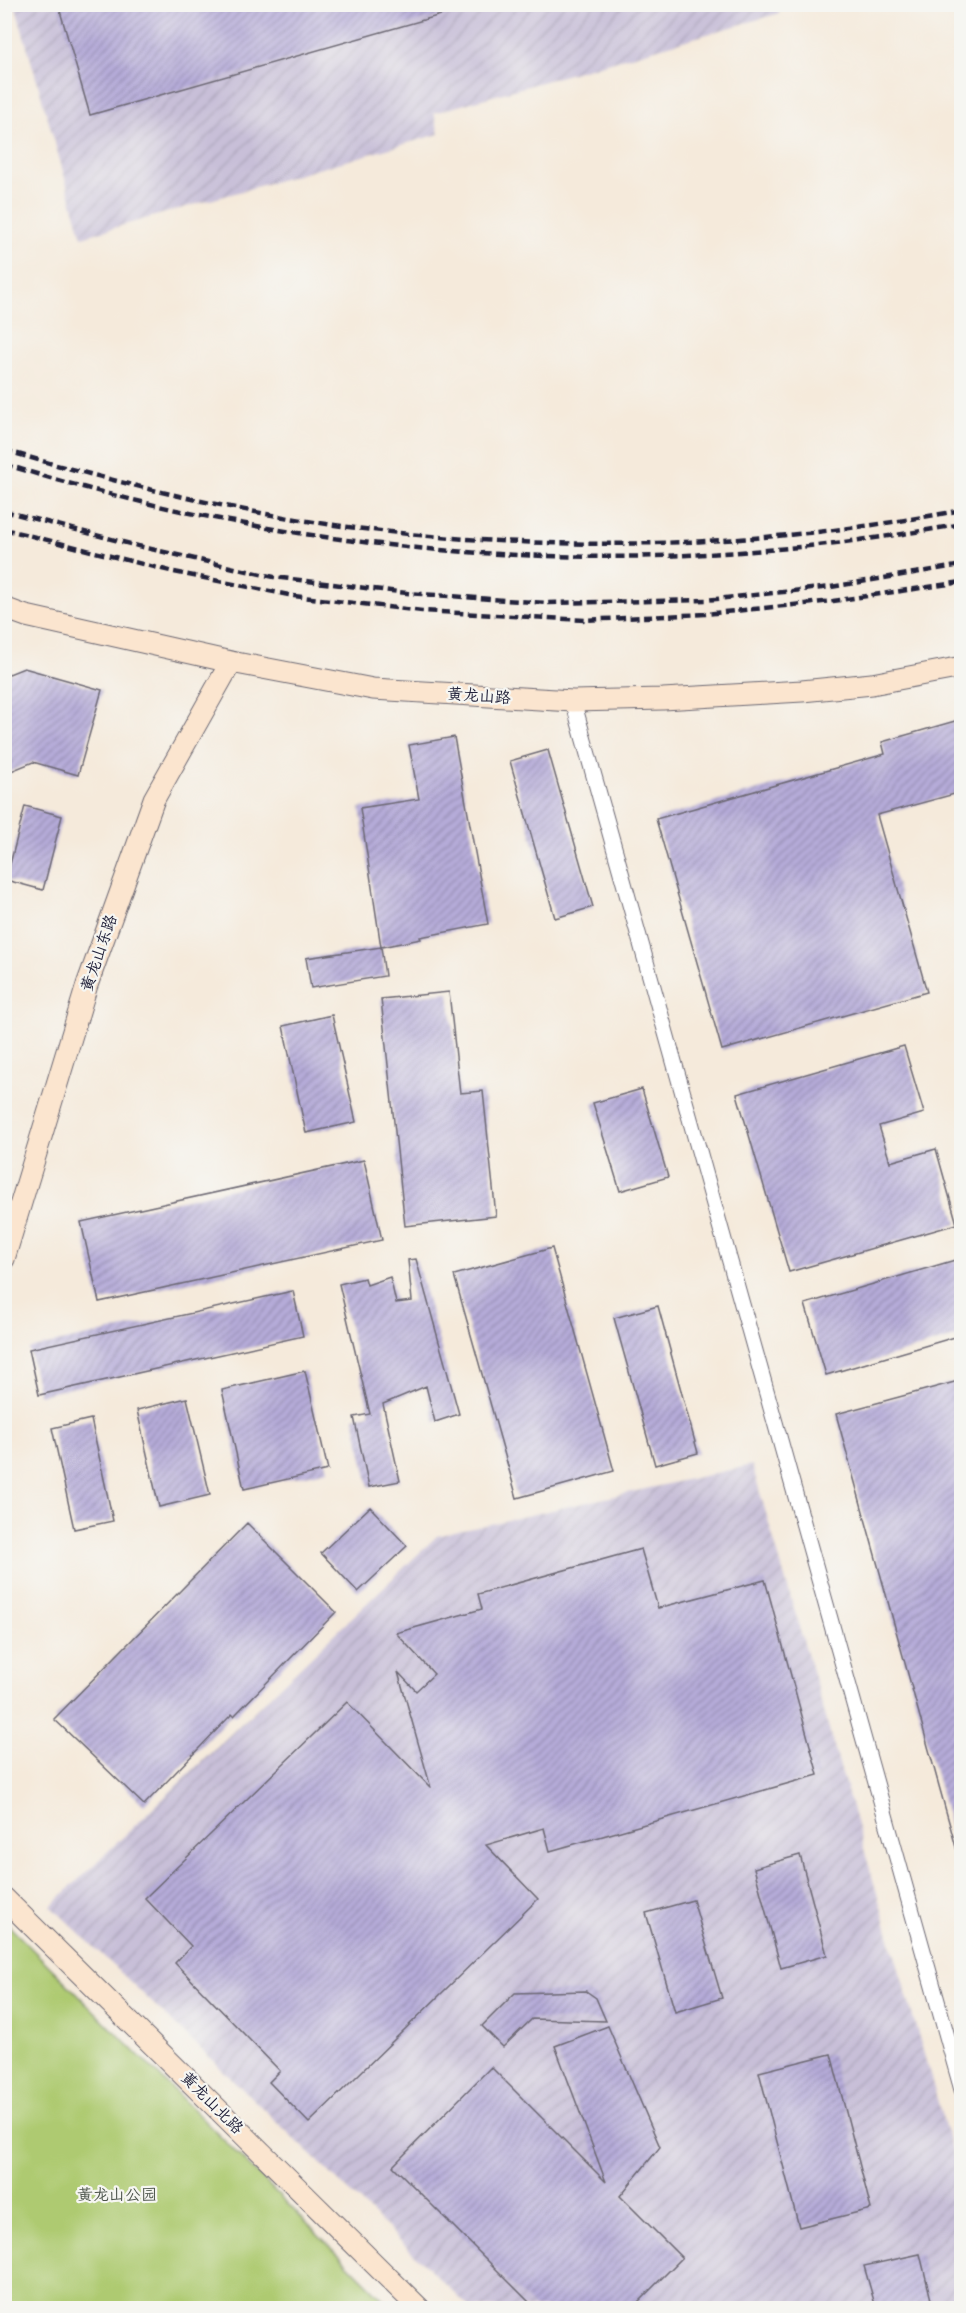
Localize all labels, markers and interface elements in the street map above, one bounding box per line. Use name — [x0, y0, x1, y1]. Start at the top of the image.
street label: 黄龙山路 — [446, 684, 512, 708]
street label: 黄龙山东路 — [77, 912, 121, 994]
street label: 黄龙山北路 — [177, 2068, 247, 2138]
park label: 黄龙山公园 — [77, 2185, 157, 2205]

